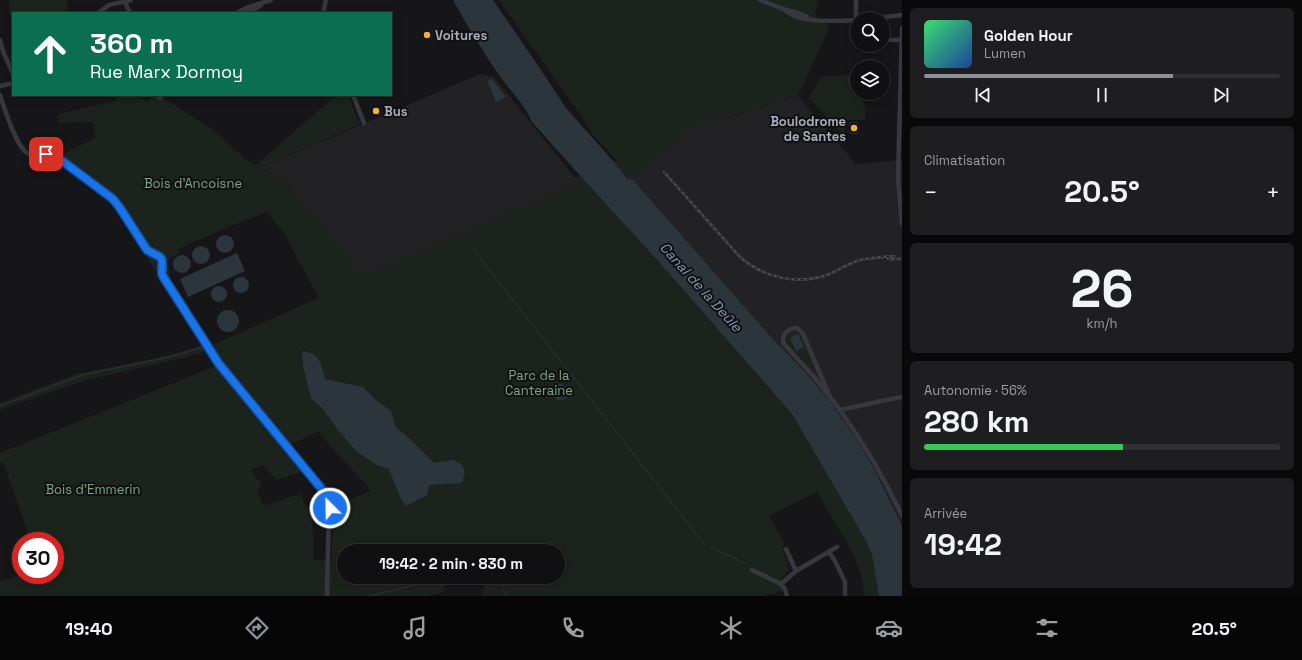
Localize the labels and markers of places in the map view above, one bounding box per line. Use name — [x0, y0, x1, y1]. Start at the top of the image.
place label: Voitures — [435, 27, 487, 44]
marker: Voitures — [422, 30, 432, 40]
place label: Bus — [384, 103, 408, 120]
marker: Bus — [371, 106, 381, 116]
place label: Boulodrome de Santes — [770, 113, 846, 145]
marker: Boulodrome de Santes — [849, 123, 859, 133]
pin — [29, 137, 63, 171]

